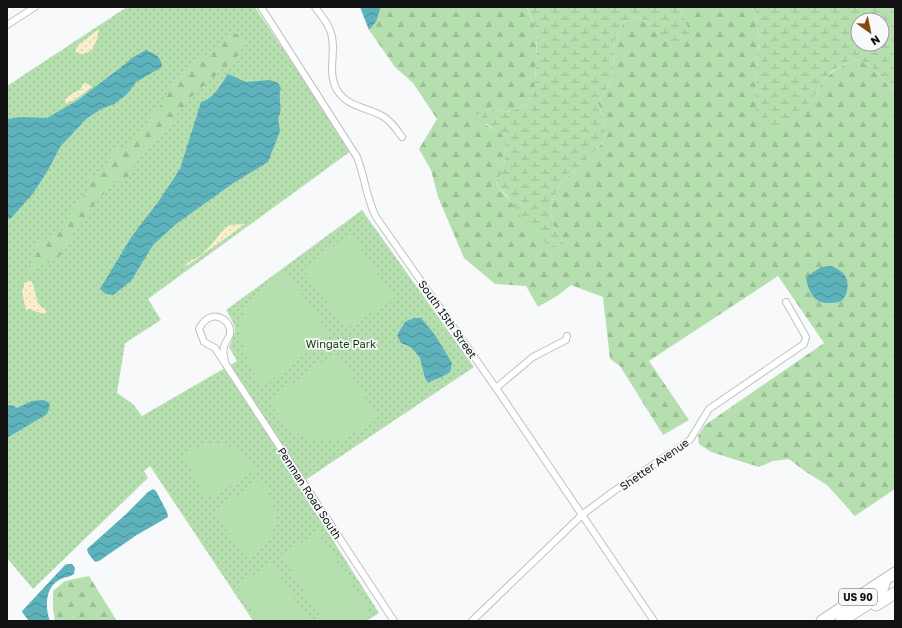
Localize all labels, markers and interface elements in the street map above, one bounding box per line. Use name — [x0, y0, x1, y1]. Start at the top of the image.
north arrow — [850, 12, 890, 52]
text: N — [869, 33, 883, 49]
street label: South 15th Street — [416, 277, 480, 361]
park label: Wingate Park — [306, 337, 376, 350]
street label: Shetter Avenue — [617, 435, 691, 493]
street label: Penman Road South — [275, 445, 345, 541]
road number: US 90 — [839, 589, 877, 605]

